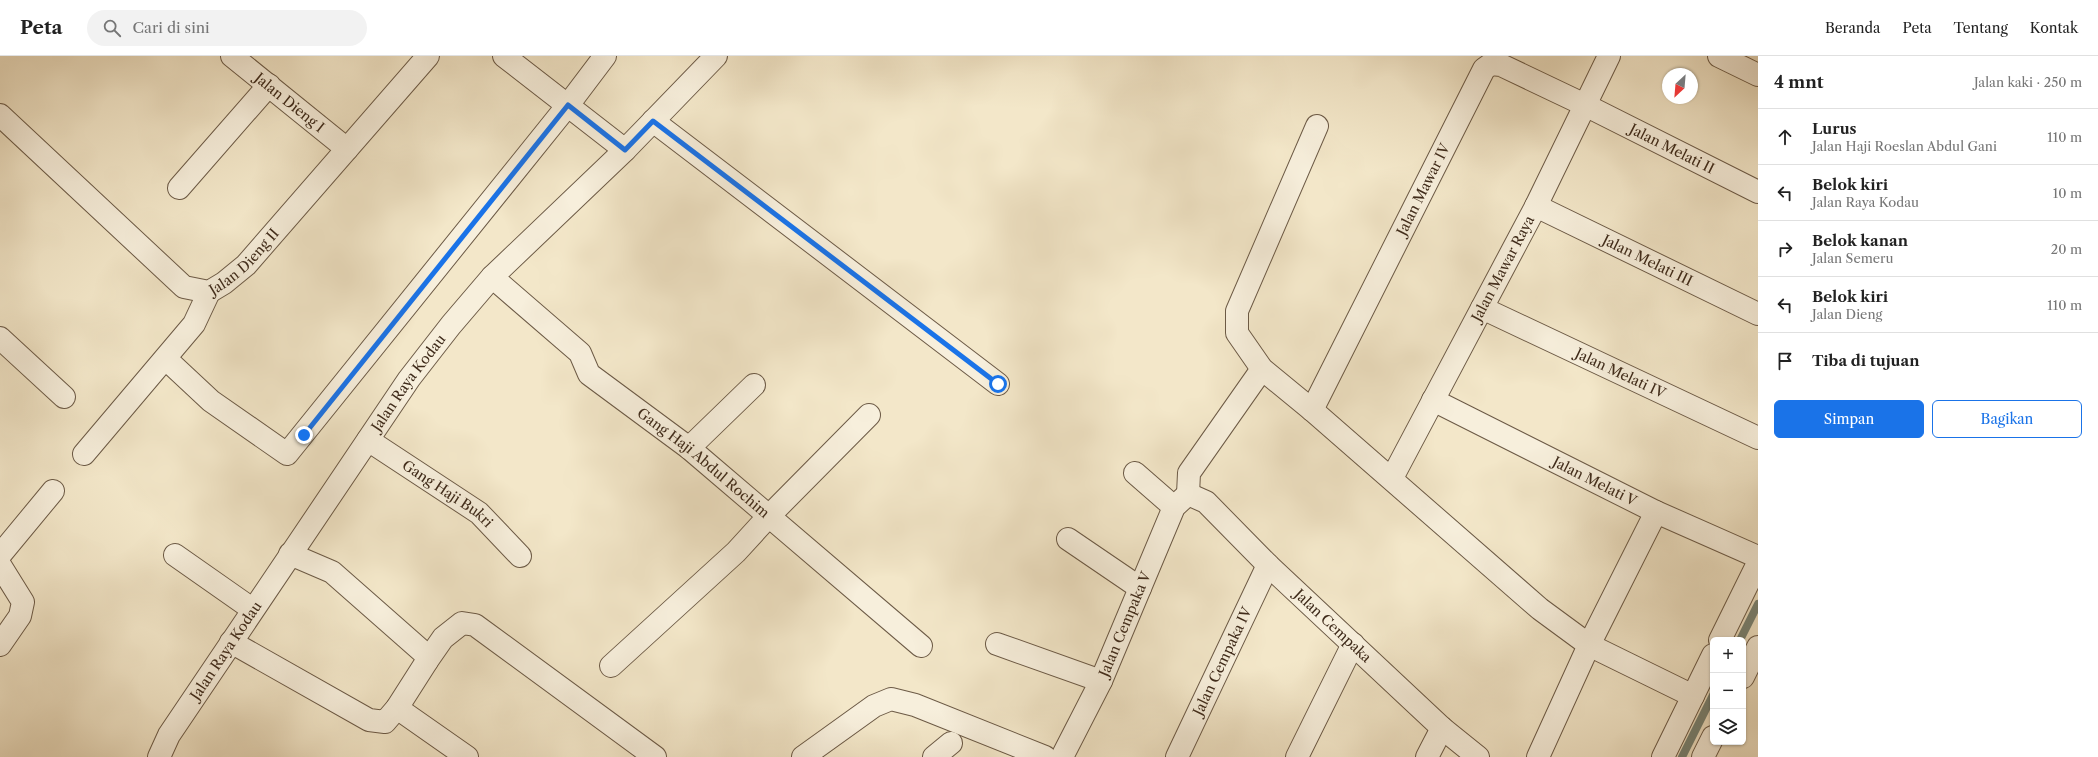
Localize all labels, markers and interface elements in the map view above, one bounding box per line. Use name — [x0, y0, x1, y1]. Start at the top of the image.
search box — [87, 10, 367, 46]
text: Peta — [20, 16, 63, 39]
icon: search — [101, 17, 123, 39]
text: Cari di sini — [133, 18, 210, 37]
text: Beranda — [1825, 19, 1881, 37]
text: Peta — [1903, 19, 1932, 37]
text: Tentang — [1954, 19, 2008, 37]
text: Kontak — [2030, 19, 2078, 37]
street label: Jalan Dieng I — [249, 68, 328, 136]
north arrow — [1662, 68, 1698, 104]
text: 4 mnt — [1774, 72, 1824, 92]
text: Jalan kaki · 250 m — [1974, 74, 2082, 90]
street label: Jalan Melati II — [1625, 119, 1718, 178]
text: Lurus — [1812, 119, 1857, 138]
icon: ahead — [1774, 126, 1796, 148]
text: 110 m — [2047, 129, 2082, 145]
text: Jalan Haji Roeslan Abdul Gani — [1812, 138, 1997, 154]
street label: Jalan Mawar IV — [1392, 140, 1454, 240]
text: Belok kiri — [1812, 175, 1888, 194]
icon: left — [1774, 182, 1796, 204]
text: 10 m — [2053, 185, 2082, 201]
text: Jalan Raya Kodau — [1812, 194, 1919, 210]
street label: Jalan Mawar Raya — [1467, 212, 1539, 326]
street label: Jalan Dieng II — [204, 225, 283, 300]
street label: Jalan Melati III — [1598, 230, 1696, 290]
text: Belok kanan — [1812, 231, 1908, 250]
icon: right — [1774, 238, 1796, 260]
text: 20 m — [2051, 241, 2082, 257]
text: Jalan Semeru — [1812, 250, 1894, 266]
text: Belok kiri — [1812, 287, 1888, 306]
icon: left — [1774, 294, 1796, 316]
text: 110 m — [2047, 297, 2082, 313]
text: Jalan Dieng — [1812, 306, 1882, 322]
street label: Jalan Raya Kodau — [366, 330, 450, 436]
street label: Jalan Melati IV — [1571, 343, 1669, 403]
icon: arrive — [1774, 350, 1796, 372]
text: Tiba di tujuan — [1812, 351, 1920, 370]
route start — [989, 375, 1007, 393]
button: Simpan — [1774, 400, 1924, 438]
button: Bagikan — [1932, 400, 2082, 438]
street label: Gang Haji Abdul Rochim — [634, 404, 773, 522]
route end — [295, 426, 313, 444]
street label: Jalan Melati V — [1548, 452, 1641, 510]
street label: Gang Haji Bukri — [399, 456, 497, 531]
street label: Jalan Cempaka V — [1094, 568, 1155, 681]
street label: Jalan Cempaka — [1289, 584, 1376, 667]
street label: Jalan Raya Kodau — [185, 597, 266, 705]
street label: Jalan Cempaka IV — [1188, 603, 1256, 720]
map controls — [1710, 637, 1746, 745]
button: + — [1710, 637, 1746, 673]
button: − — [1710, 673, 1746, 709]
button: layers — [1710, 709, 1746, 745]

